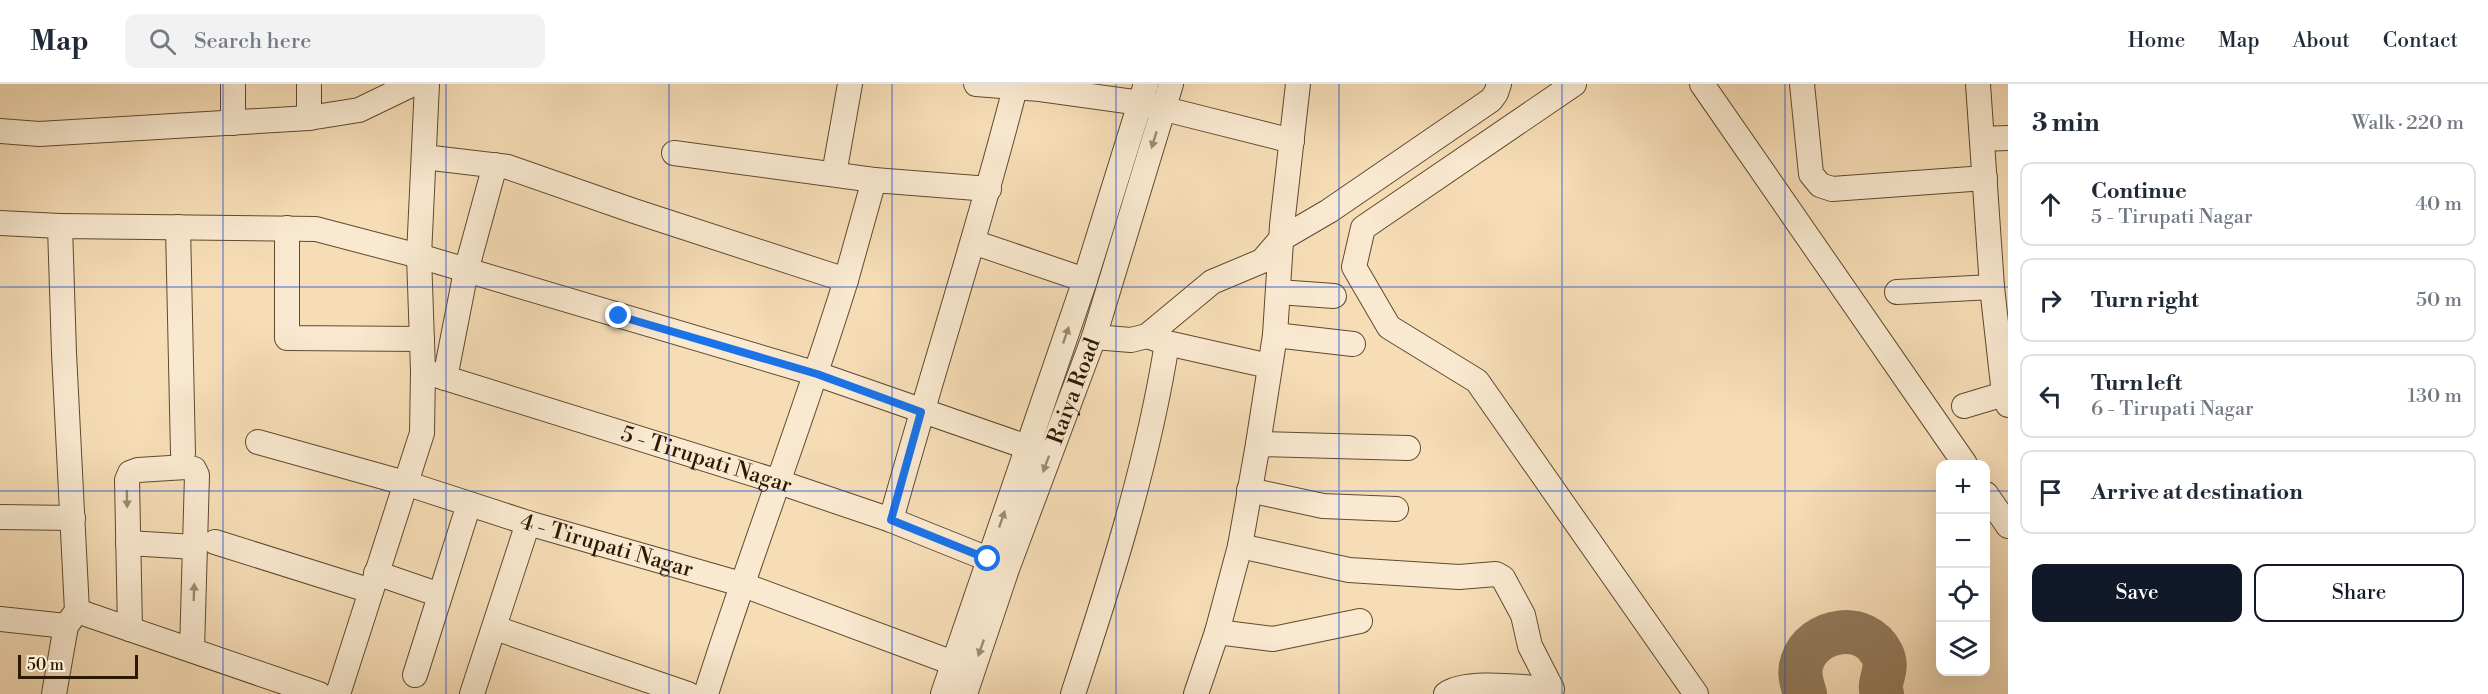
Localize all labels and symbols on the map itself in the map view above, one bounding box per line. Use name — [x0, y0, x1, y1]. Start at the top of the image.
one-way arrow — [1149, 131, 1159, 149]
route end — [605, 302, 631, 328]
one-way arrow — [1061, 326, 1071, 344]
street label: Raiya Road — [1042, 334, 1106, 448]
street label: 5 - Tirupati Nagar — [618, 420, 796, 499]
one-way arrow — [1040, 455, 1050, 473]
one-way arrow — [122, 490, 132, 509]
street label: 4 - Tirupati Nagar — [517, 508, 697, 583]
one-way arrow — [997, 510, 1007, 528]
route start — [974, 545, 1000, 571]
one-way arrow — [189, 583, 198, 602]
one-way arrow — [975, 639, 985, 657]
scale bar — [18, 652, 138, 680]

